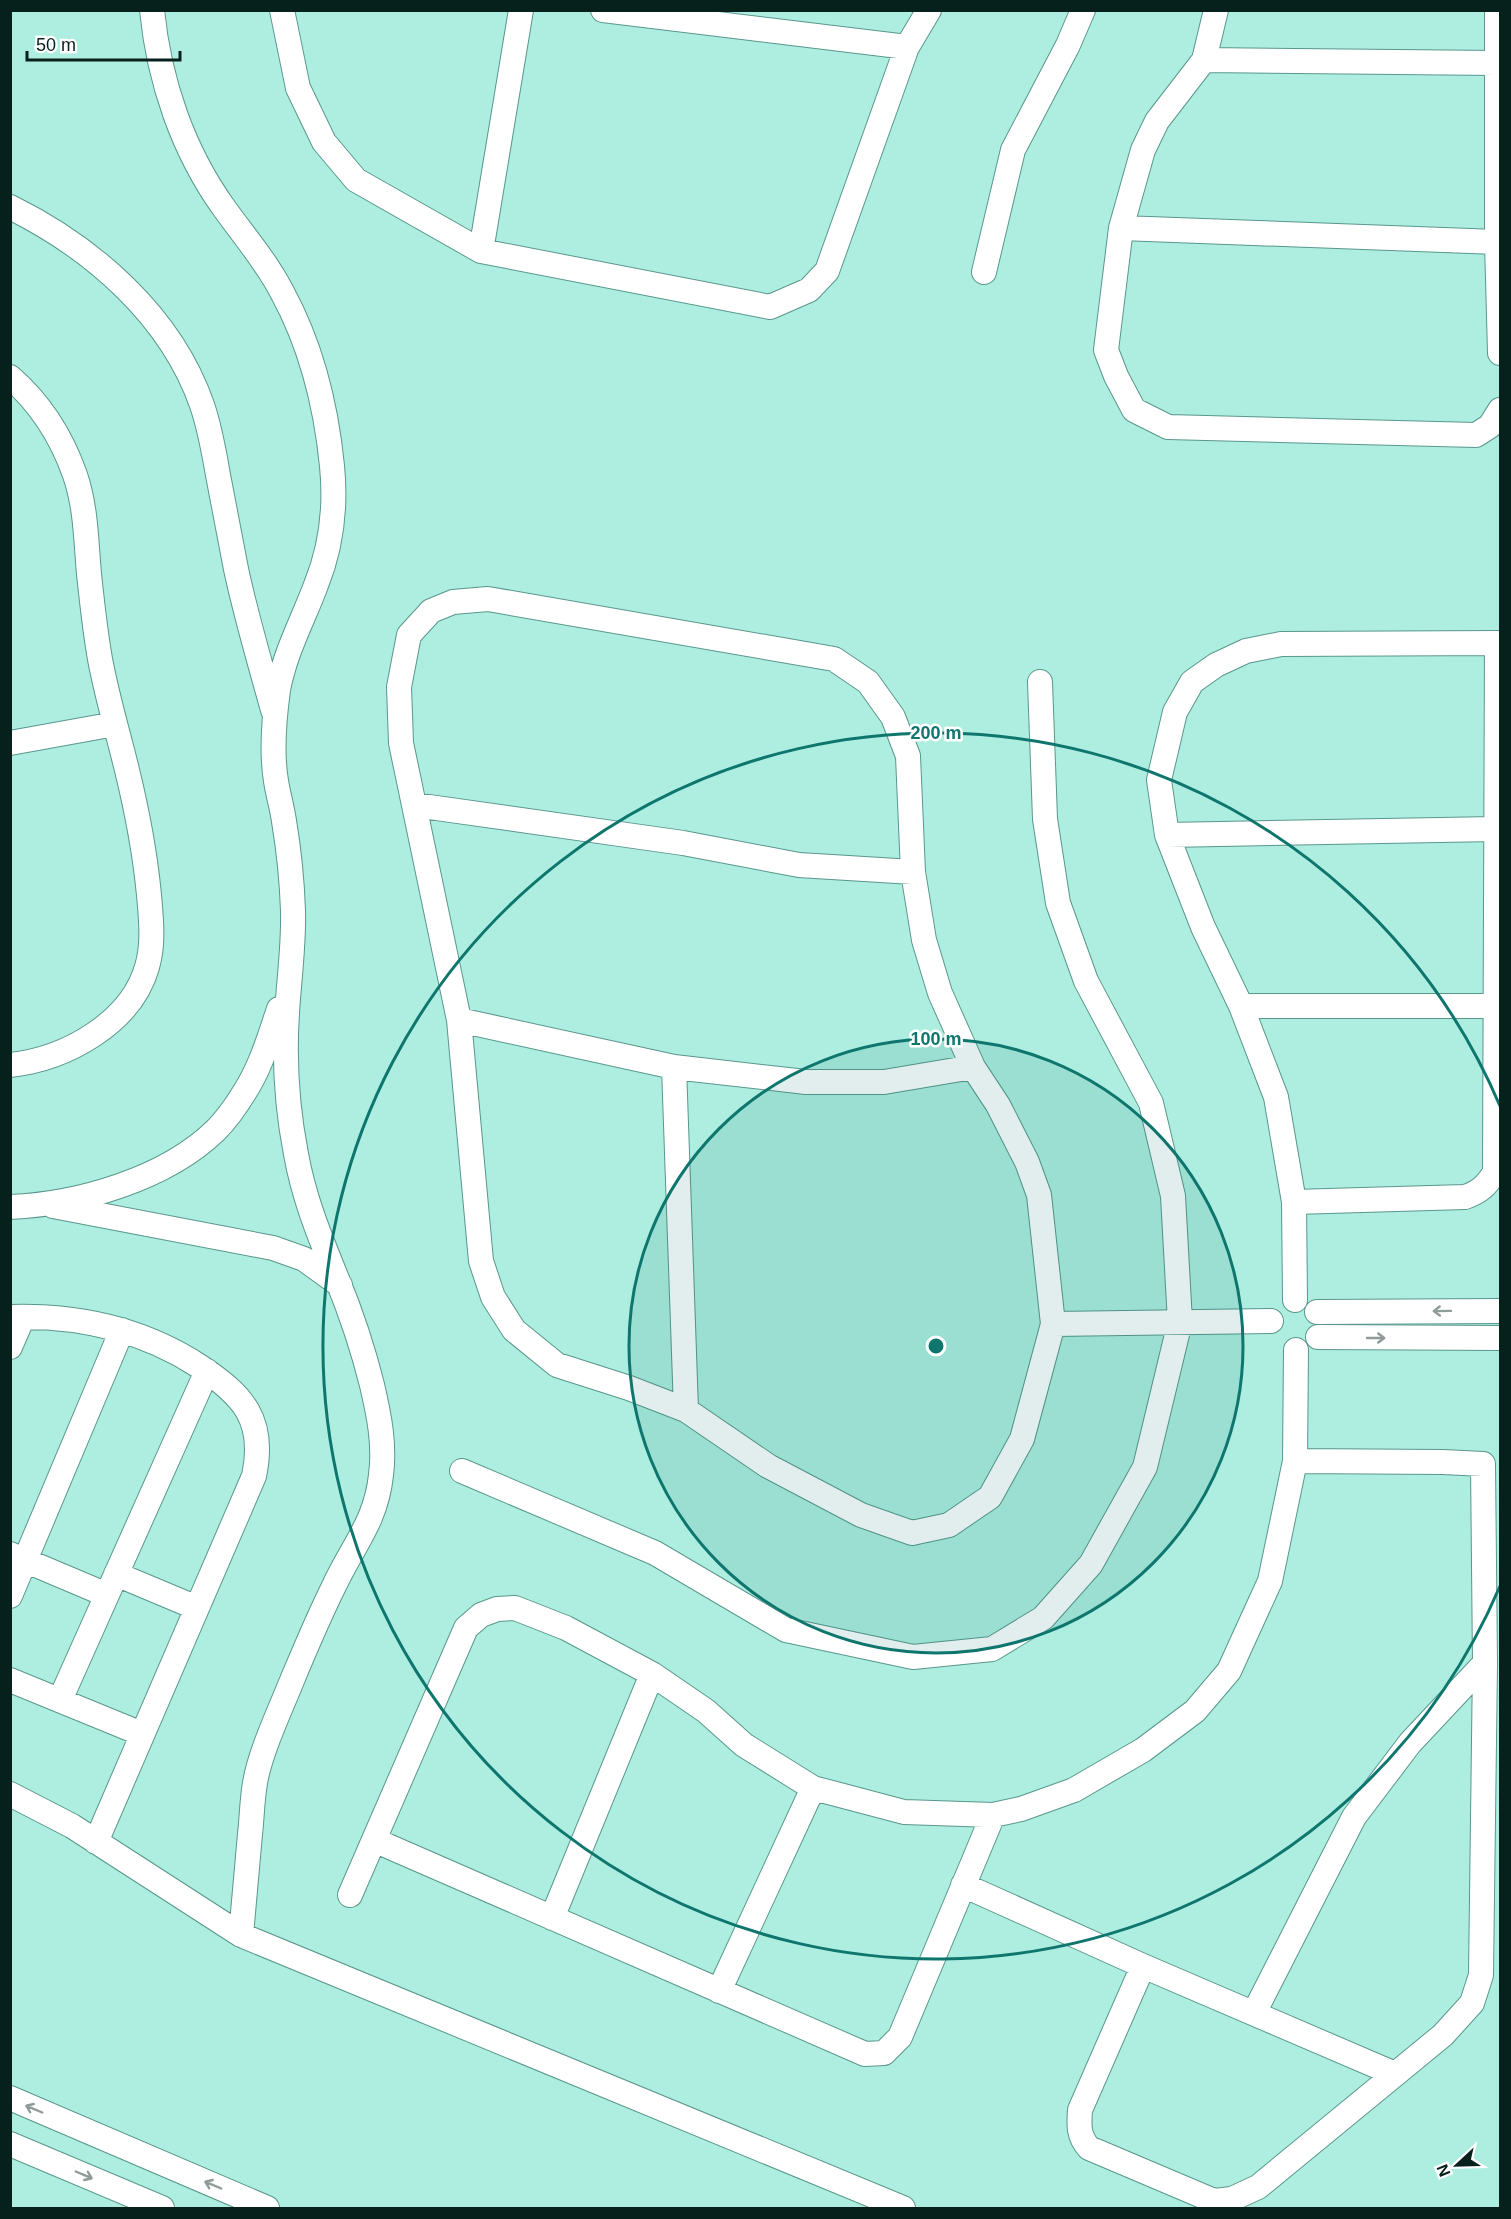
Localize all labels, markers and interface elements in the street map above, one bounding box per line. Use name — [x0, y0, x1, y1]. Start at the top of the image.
scale bar — [27, 24, 180, 62]
text: 50 m — [36, 35, 76, 55]
text: 200 m — [910, 723, 962, 743]
text: 100 m — [910, 1029, 962, 1049]
one-way arrow — [1433, 1305, 1453, 1317]
one-way arrow — [1366, 1332, 1386, 1344]
centre of rings — [926, 1336, 946, 1356]
one-way arrow — [26, 2102, 44, 2114]
north arrow — [1427, 2135, 1487, 2195]
text: N — [1434, 2162, 1454, 2179]
one-way arrow — [74, 2170, 92, 2181]
one-way arrow — [205, 2179, 223, 2191]

